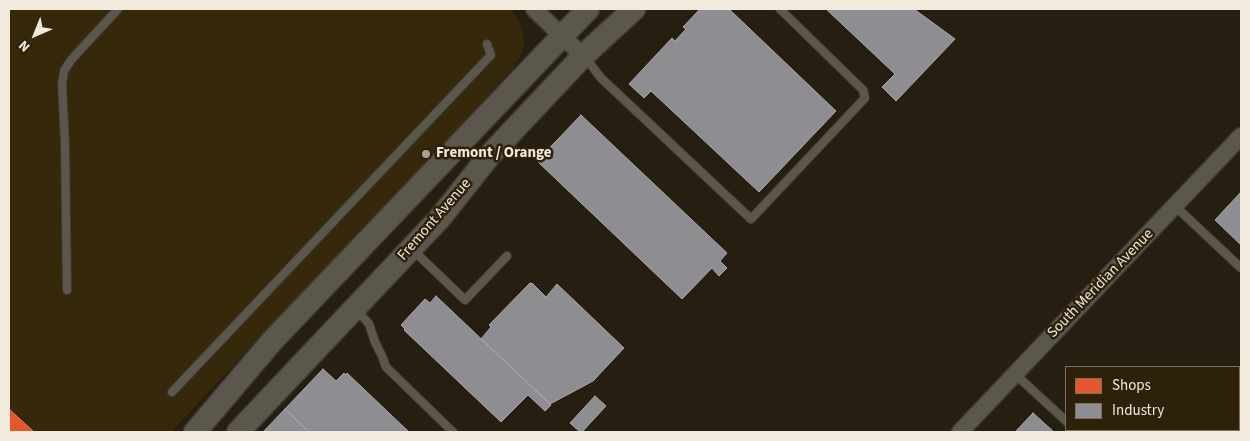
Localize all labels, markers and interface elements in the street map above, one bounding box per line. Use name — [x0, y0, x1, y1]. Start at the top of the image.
north arrow — [10, 10, 60, 60]
text: N — [14, 35, 35, 56]
place label: Fremont / Orange — [436, 145, 552, 163]
marker: Fremont / Orange — [420, 148, 432, 160]
street label: Fremont Avenue — [395, 175, 475, 265]
street label: South Meridian Avenue — [1044, 226, 1158, 342]
legend — [1065, 366, 1240, 431]
text: Shops — [1112, 375, 1151, 396]
text: Industry — [1112, 400, 1164, 421]

